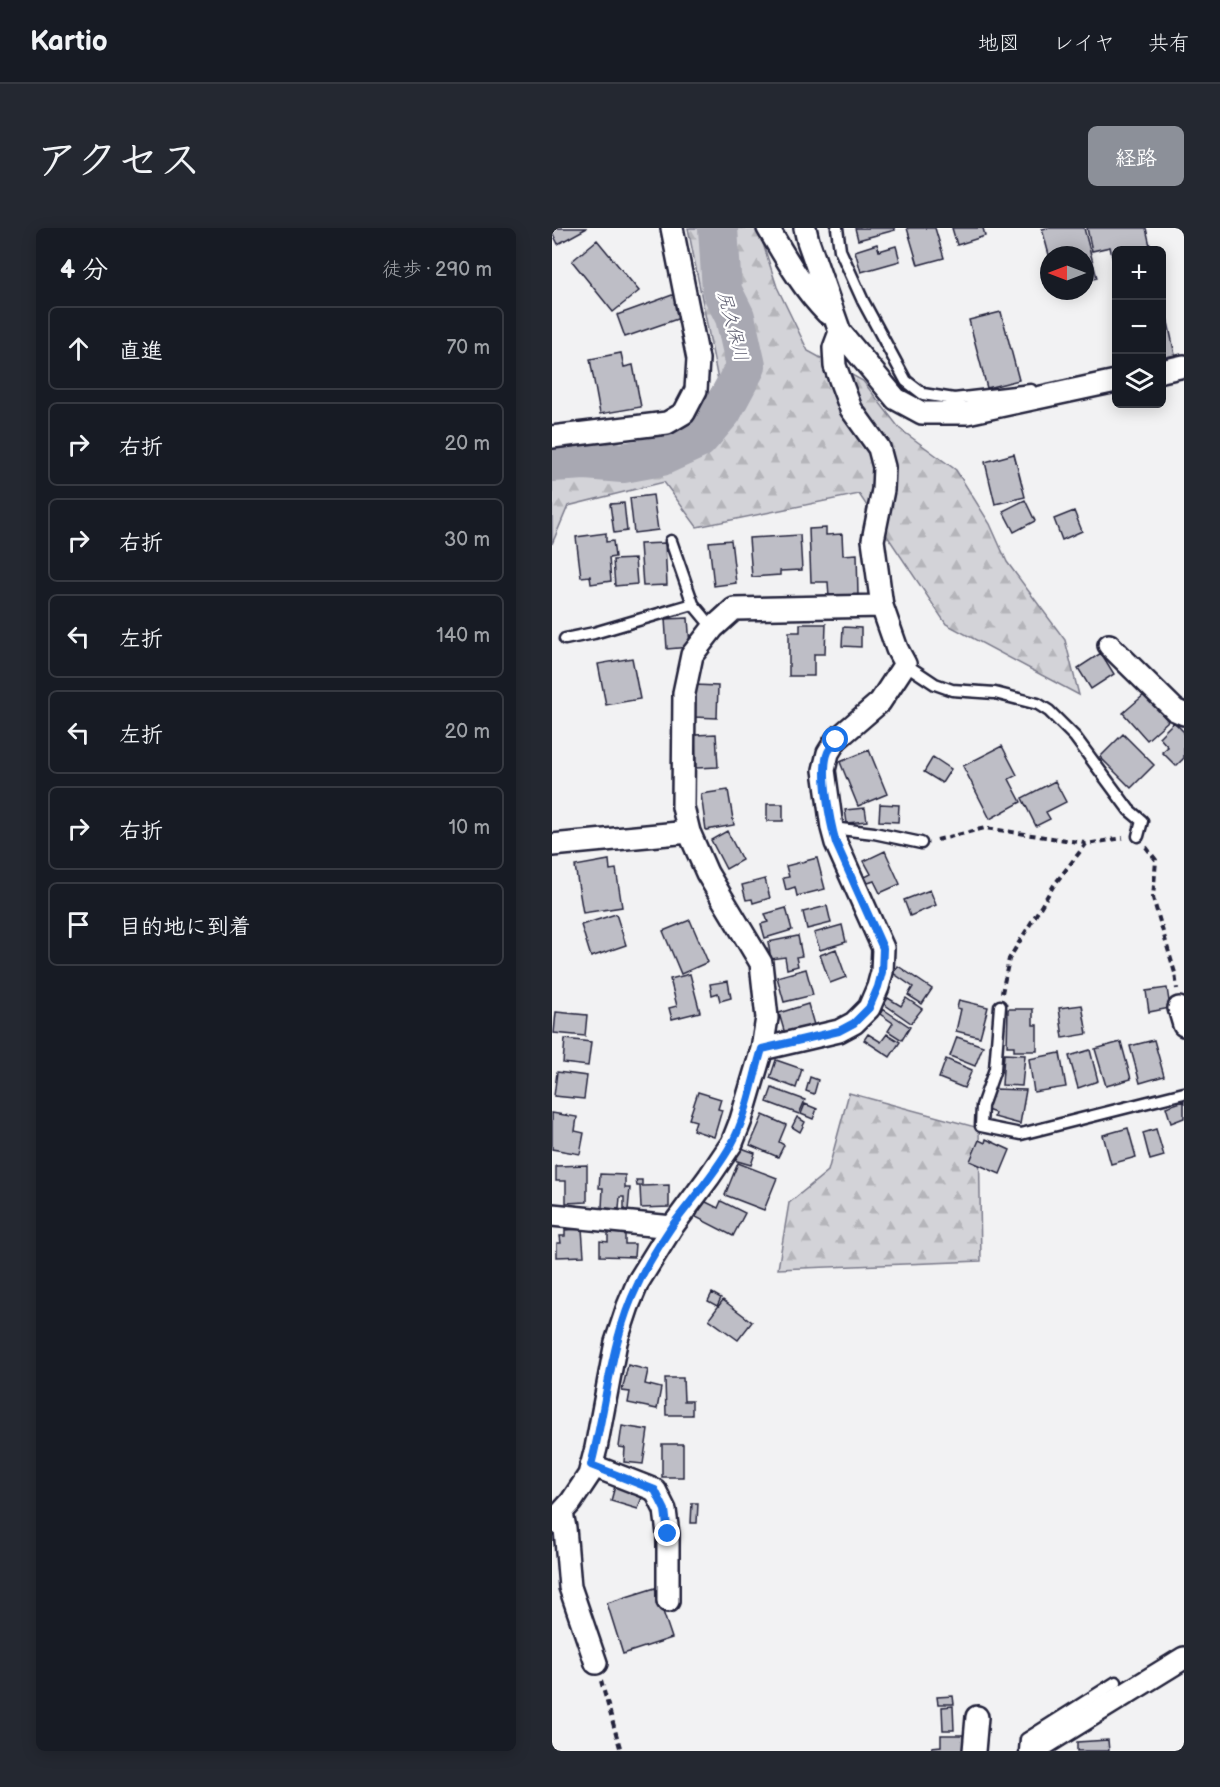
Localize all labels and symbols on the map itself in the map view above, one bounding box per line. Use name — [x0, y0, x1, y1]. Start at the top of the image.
north arrow — [1040, 246, 1094, 300]
water label: 尻久保川 — [713, 289, 752, 364]
route start — [822, 726, 848, 752]
route end — [654, 1520, 680, 1546]

